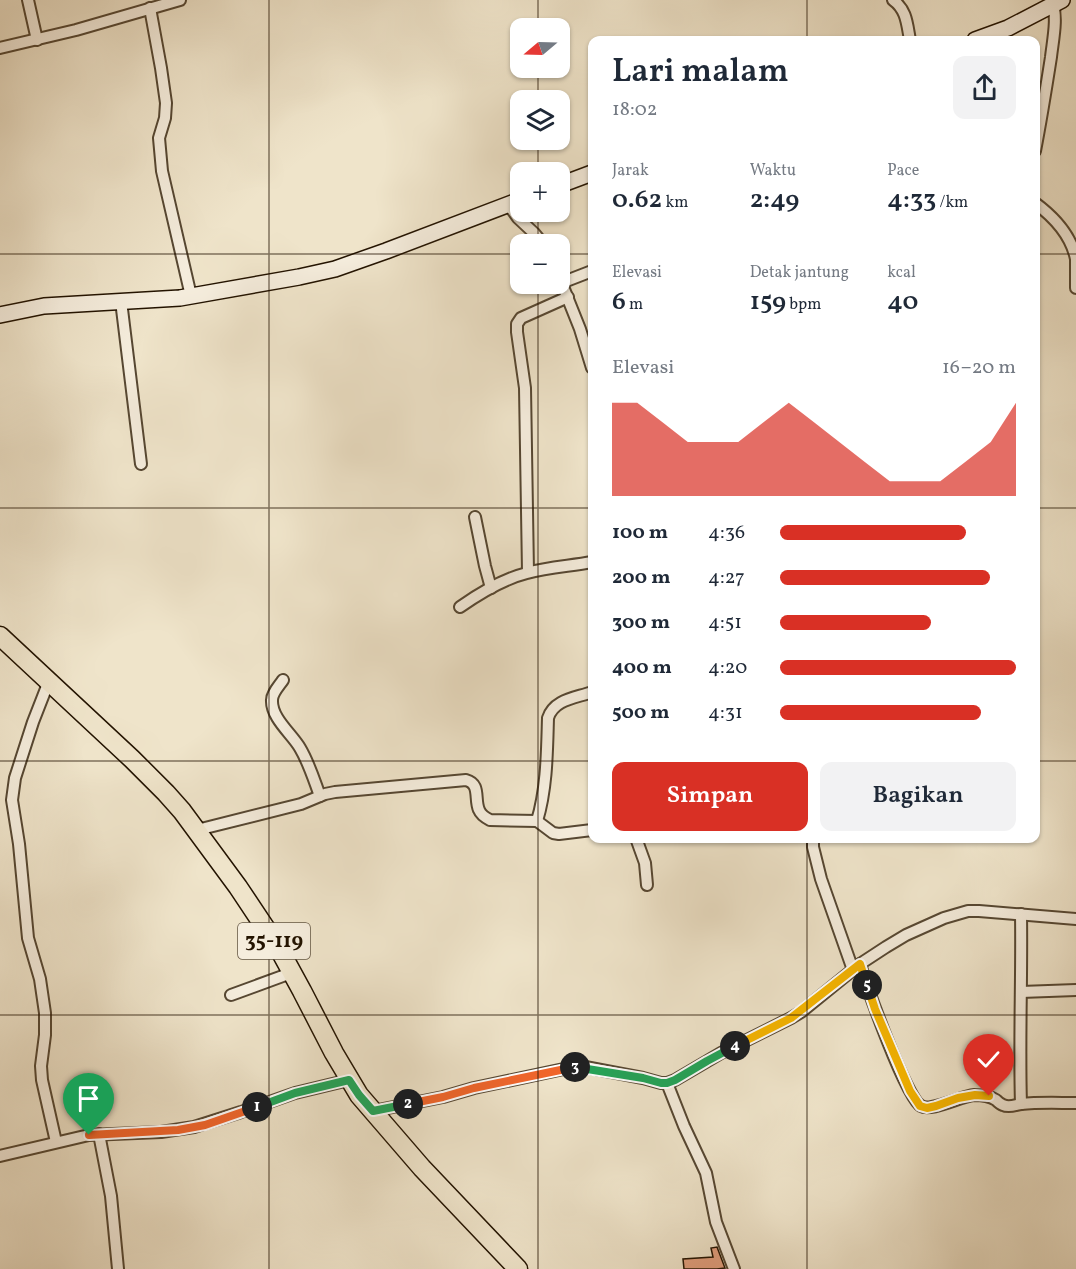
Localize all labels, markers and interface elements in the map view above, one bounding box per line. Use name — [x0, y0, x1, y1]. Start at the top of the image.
north arrow — [510, 18, 570, 78]
map controls — [510, 18, 570, 294]
text: Lari malam — [612, 50, 789, 96]
button: share — [953, 56, 1016, 119]
button: layers — [510, 90, 570, 150]
text: 18:02 — [612, 96, 657, 124]
text: Jarak — [612, 160, 649, 182]
text: Waktu — [750, 160, 796, 182]
text: Pace — [887, 160, 919, 182]
button: + — [510, 162, 570, 222]
text: 0.62 — [612, 182, 662, 218]
text: 2:49 — [750, 182, 799, 218]
text: 4:33 — [887, 182, 936, 218]
text: km — [662, 192, 688, 214]
text: /km — [936, 192, 968, 214]
button: − — [510, 234, 570, 294]
text: Elevasi — [612, 262, 662, 284]
text: Detak jantung — [750, 262, 849, 284]
text: kcal — [887, 262, 916, 284]
text: 6 — [612, 284, 626, 320]
text: 159 — [750, 284, 786, 320]
text: 40 — [887, 284, 918, 320]
text: m — [626, 294, 643, 316]
text: bpm — [786, 294, 821, 316]
text: Elevasi — [612, 354, 674, 382]
text: 16–20 m — [942, 354, 1016, 382]
text: 100 m — [612, 519, 668, 547]
text: 4:36 — [708, 519, 745, 547]
text: 200 m — [612, 564, 670, 592]
text: 4:27 — [708, 564, 745, 592]
text: 300 m — [612, 609, 670, 637]
text: 4:51 — [708, 609, 742, 637]
text: 400 m — [612, 654, 672, 682]
text: 4:20 — [708, 654, 747, 682]
text: 500 m — [612, 699, 670, 727]
text: 4:31 — [708, 699, 743, 727]
button: Simpan — [612, 762, 808, 831]
button: Bagikan — [820, 762, 1016, 831]
road number: 35-119 — [238, 923, 310, 959]
pin: 5 — [852, 970, 882, 1000]
text: 5 — [863, 974, 871, 996]
pin: 4 — [720, 1031, 750, 1061]
pin — [963, 1034, 1014, 1096]
text: 4 — [730, 1035, 740, 1057]
icon: check — [972, 1043, 1005, 1076]
pin: 3 — [560, 1052, 590, 1082]
text: 3 — [571, 1056, 579, 1078]
pin — [63, 1073, 114, 1135]
icon: arrive — [72, 1082, 105, 1115]
pin: 2 — [393, 1089, 423, 1119]
pin: 1 — [242, 1092, 272, 1122]
text: 2 — [404, 1093, 412, 1115]
text: 1 — [254, 1096, 260, 1118]

